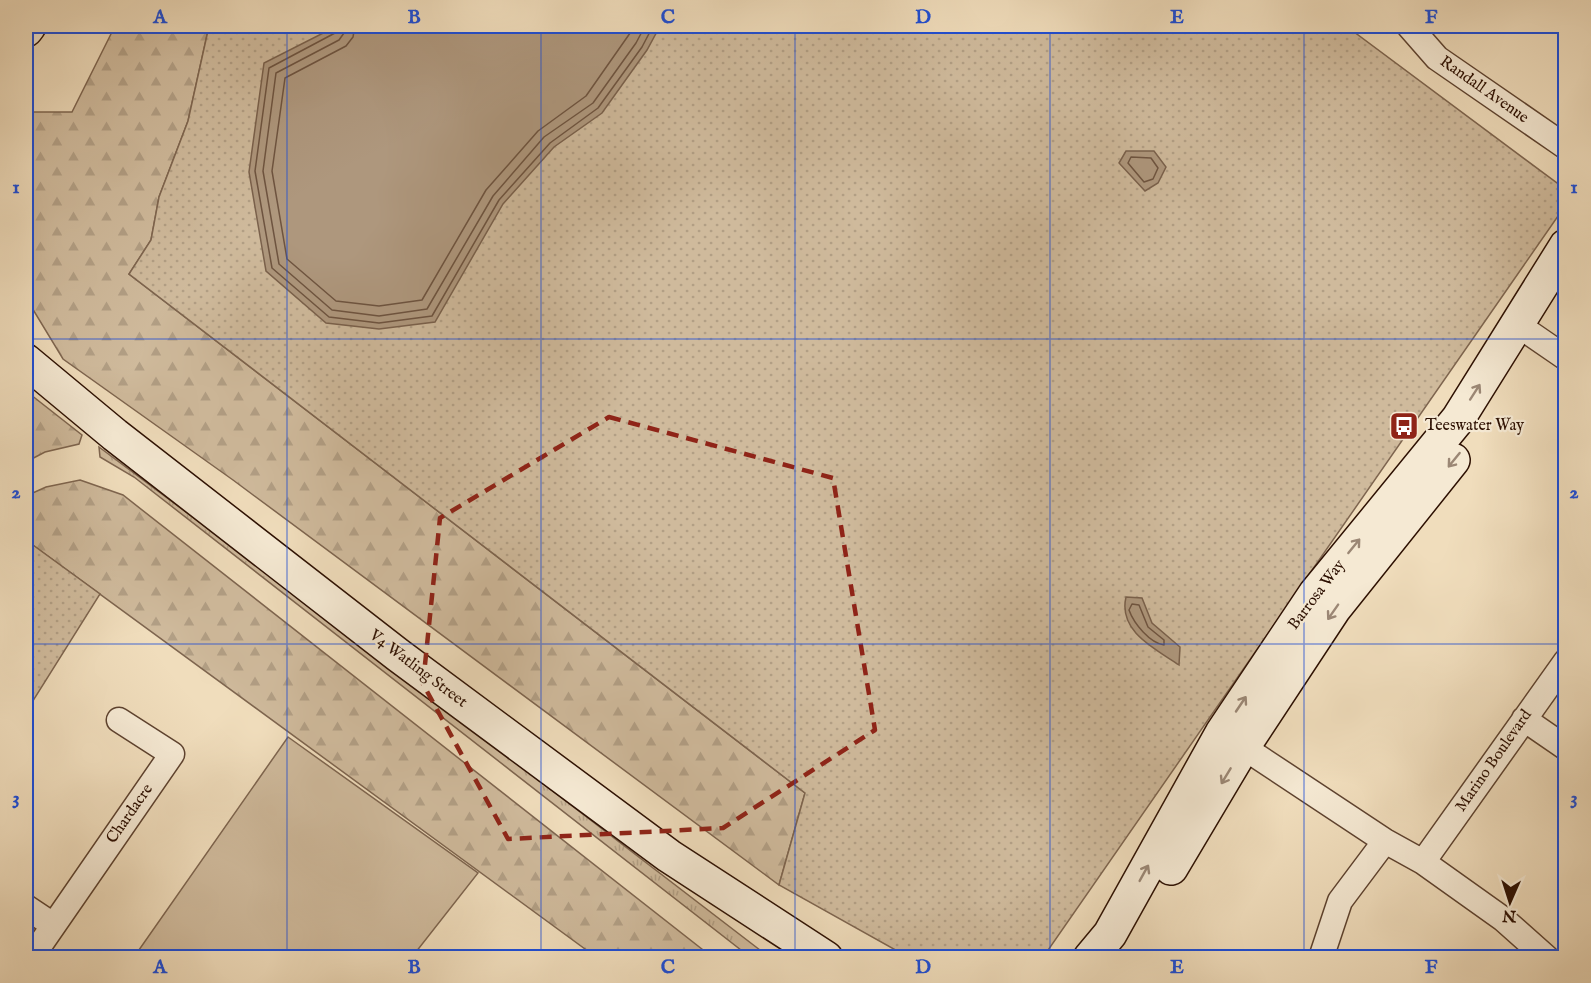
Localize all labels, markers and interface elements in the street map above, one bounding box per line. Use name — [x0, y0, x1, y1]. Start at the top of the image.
text: A — [152, 5, 168, 30]
text: B — [407, 5, 421, 30]
text: C — [661, 5, 675, 30]
text: D — [915, 5, 931, 30]
text: E — [1170, 5, 1184, 30]
text: F — [1425, 5, 1438, 30]
street label: Randall Avenue — [1436, 52, 1532, 128]
text: 1 — [12, 175, 20, 200]
text: 1 — [1570, 175, 1578, 200]
one-way arrow — [1468, 384, 1481, 401]
bus stop icon: Teeswater Way — [1388, 410, 1420, 442]
place label: Teeswater Way — [1425, 416, 1524, 436]
one-way arrow — [1447, 451, 1460, 467]
text: 2 — [11, 480, 21, 505]
text: 2 — [1569, 480, 1579, 505]
one-way arrow — [1348, 538, 1361, 554]
street label: Barrosa Way — [1284, 556, 1350, 634]
one-way arrow — [1327, 604, 1339, 620]
street label: V4 Watling Street — [364, 625, 471, 713]
one-way arrow — [1235, 696, 1247, 713]
street label: Marino Boulevard — [1451, 706, 1537, 816]
one-way arrow — [1220, 767, 1232, 784]
street label: Chardacre — [102, 780, 158, 848]
text: 3 — [12, 786, 20, 811]
text: 3 — [1570, 786, 1578, 811]
one-way arrow — [1138, 865, 1150, 882]
north arrow — [1480, 872, 1540, 932]
text: N — [1502, 905, 1518, 925]
text: A — [152, 955, 168, 980]
text: B — [407, 955, 421, 980]
text: C — [661, 955, 675, 980]
text: D — [915, 955, 931, 980]
text: E — [1170, 955, 1184, 980]
text: F — [1425, 955, 1438, 980]

